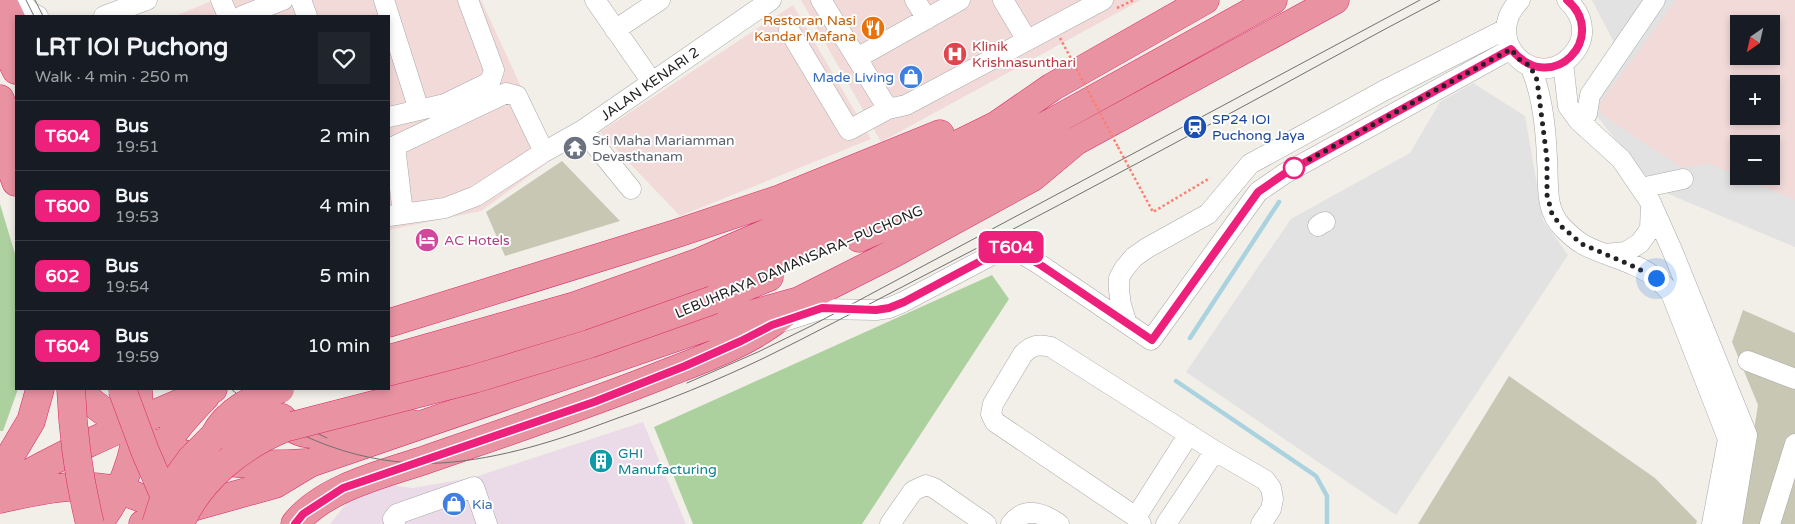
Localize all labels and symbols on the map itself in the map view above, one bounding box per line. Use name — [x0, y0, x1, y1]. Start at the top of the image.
place label: Restoran Nasi Kandar Mafana — [754, 12, 856, 45]
restaurant icon: Restoran Nasi Kandar Mafana — [860, 15, 886, 41]
north arrow — [1730, 15, 1780, 65]
place label: Klinik Krishnasunthari — [972, 38, 1076, 71]
hospital icon: Klinik Krishnasunthari — [942, 41, 968, 67]
street label: JALAN KENARI 2 — [597, 44, 703, 124]
shop icon: Made Living — [898, 64, 924, 90]
place label: Made Living — [812, 69, 894, 86]
place label: SP24 IOI Puchong Jaya — [1212, 111, 1305, 144]
station icon: SP24 IOI Puchong Jaya — [1182, 114, 1208, 140]
place label: Sri Maha Mariamman Devasthanam — [592, 132, 735, 165]
temple icon: Sri Maha Mariamman Devasthanam — [562, 135, 588, 161]
unlabelled marker — [1283, 157, 1305, 179]
street label: LEBUHRAYA DAMANSARA–PUCHONG — [672, 202, 926, 322]
hotel icon: AC Hotels — [414, 227, 440, 253]
line badge: T604 — [976, 231, 1046, 263]
place label: AC Hotels — [444, 232, 510, 249]
your location — [1644, 266, 1669, 291]
place label: GHI Manufacturing — [618, 445, 717, 478]
building icon: GHI Manufacturing — [588, 448, 614, 474]
shop icon: Kia — [441, 491, 467, 517]
place label: Kia — [472, 496, 493, 513]

